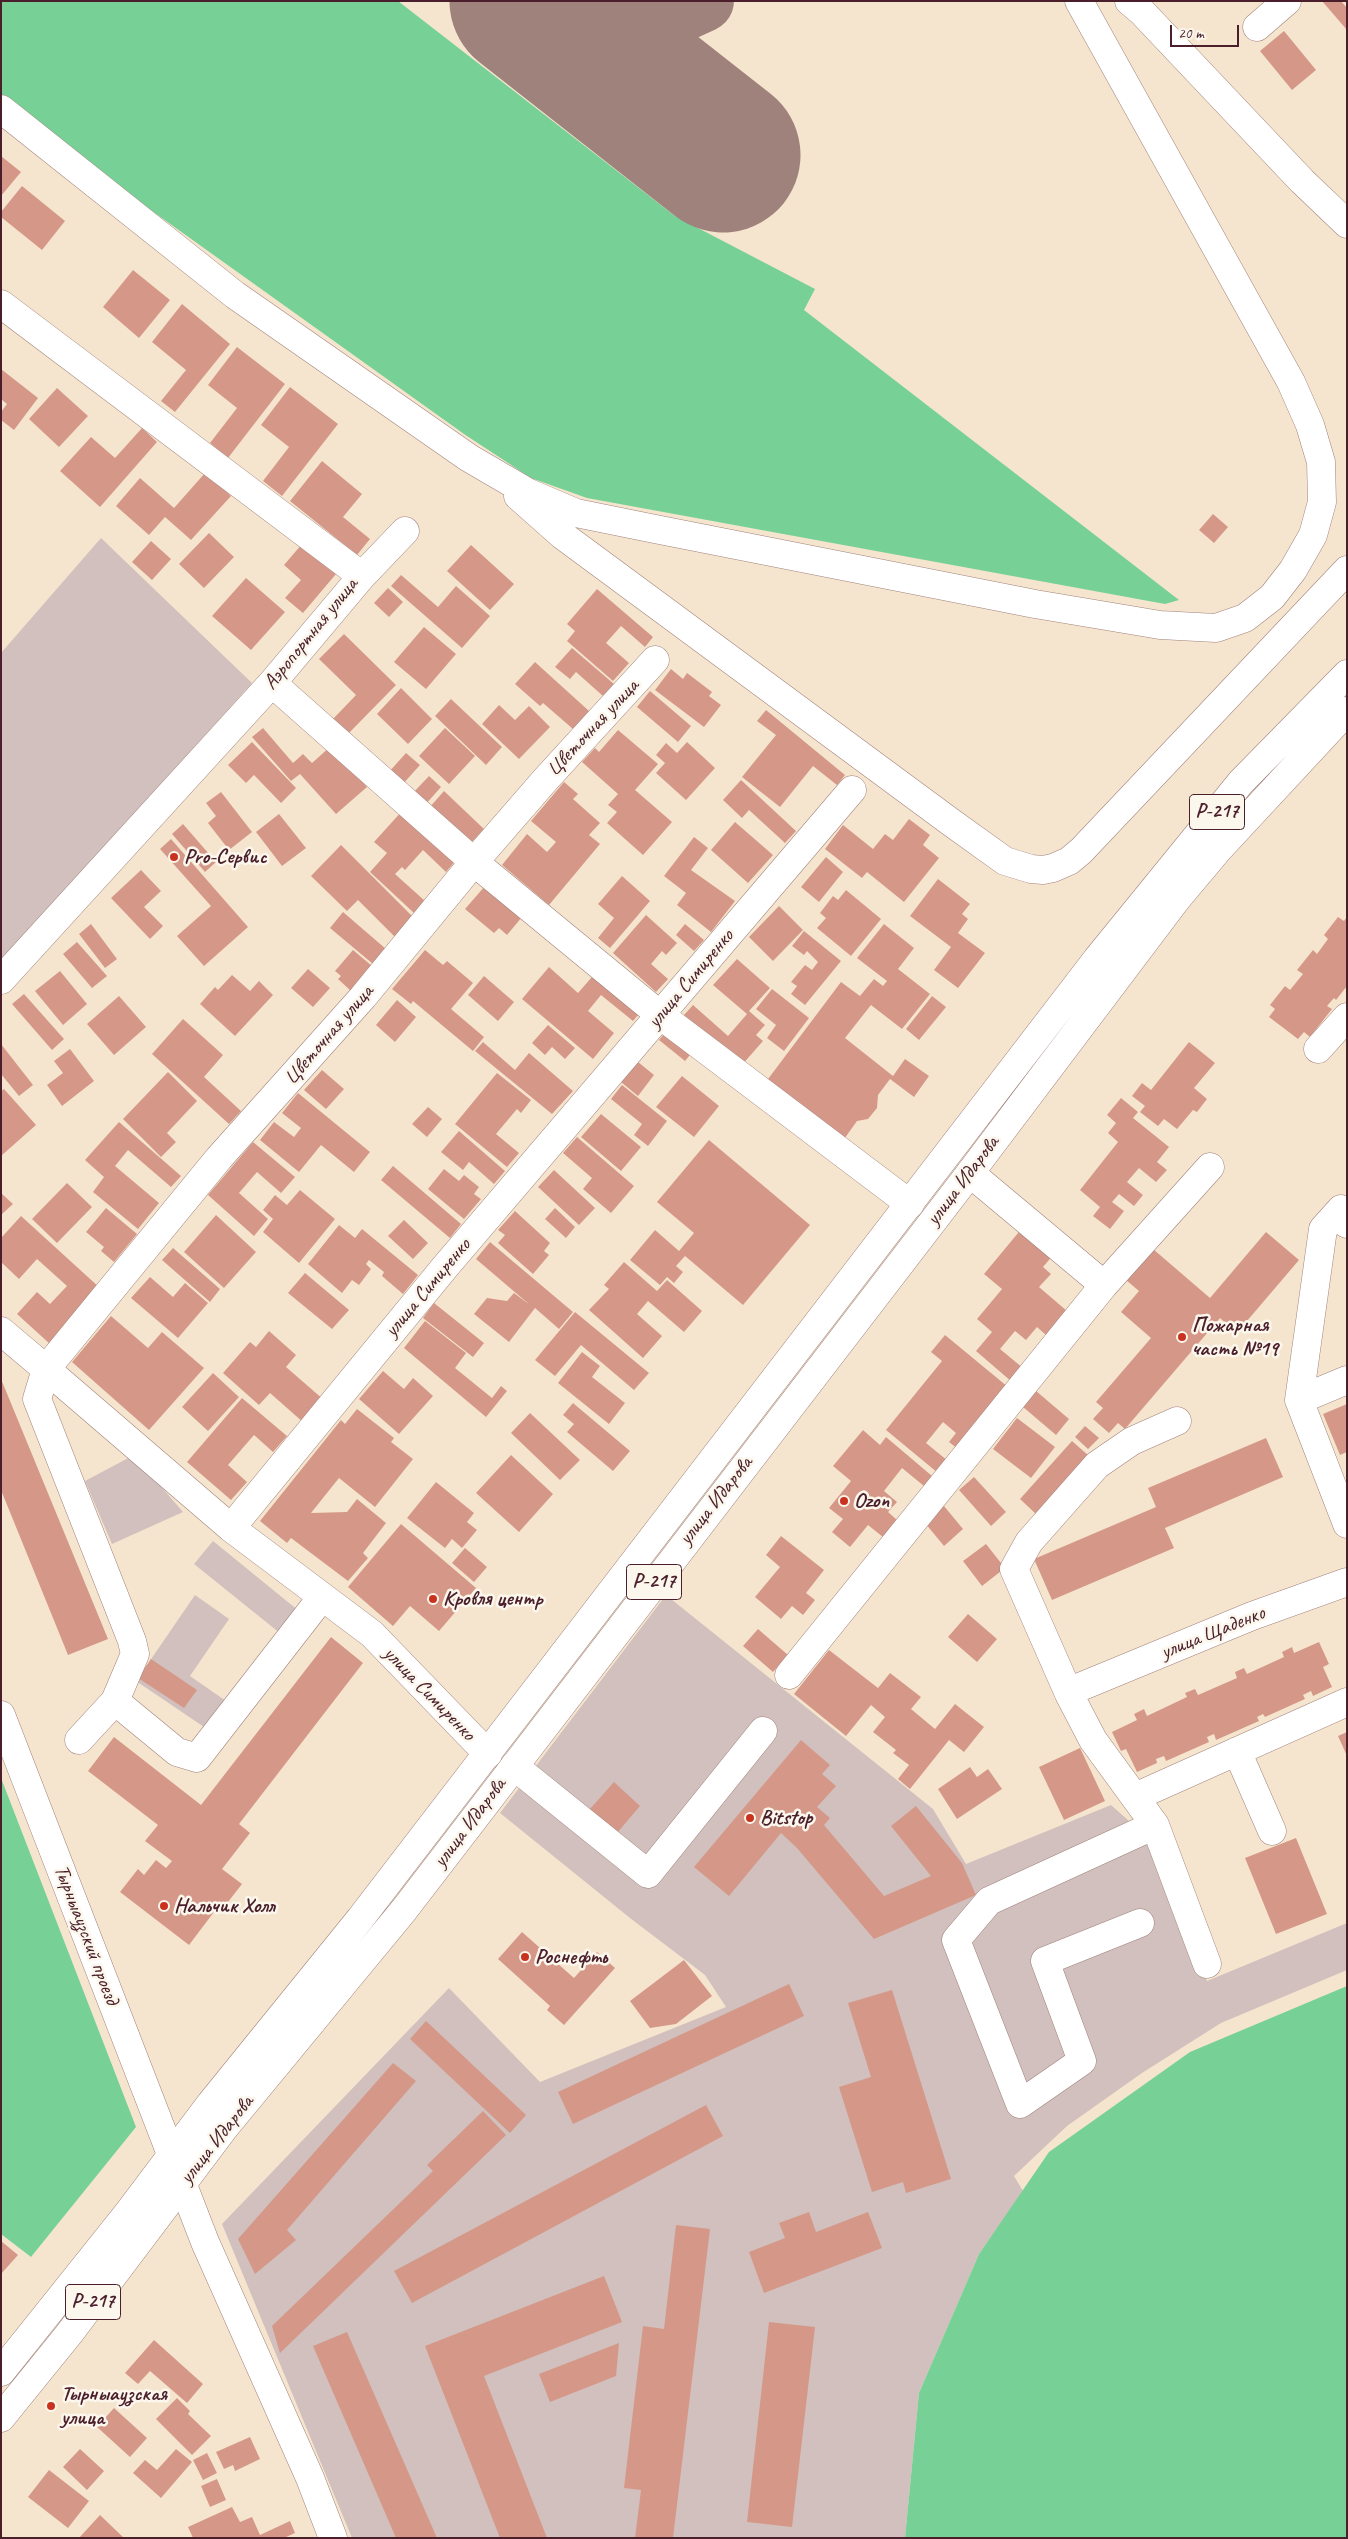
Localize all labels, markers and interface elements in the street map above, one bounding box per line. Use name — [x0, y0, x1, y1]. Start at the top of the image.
scale bar — [1173, 15, 1242, 47]
text: 20 m — [1178, 24, 1204, 43]
street label: Аэропортная улица — [258, 573, 364, 695]
street label: Цветочная улица — [542, 674, 644, 782]
road number: Р-217 — [1190, 794, 1244, 830]
place label: Pro-Сервис — [184, 844, 267, 870]
marker: Pro-Сервис — [168, 851, 180, 863]
street label: улица Симиренко — [642, 924, 740, 1034]
street label: Цветочная улица — [279, 980, 379, 1090]
street label: улица Идарова — [921, 1131, 1005, 1231]
street label: улица Симиренко — [379, 1233, 477, 1343]
place label: Пожарная часть №19 — [1192, 1312, 1278, 1362]
marker: Пожарная часть №19 — [1176, 1331, 1188, 1343]
street label: улица Идарова — [674, 1452, 758, 1550]
place label: Ozon — [854, 1488, 889, 1514]
marker: Ozon — [838, 1495, 850, 1507]
road number: Р-217 — [626, 1564, 682, 1600]
place label: Кровля центр — [443, 1586, 542, 1612]
marker: Кровля центр — [427, 1593, 439, 1605]
street label: улица Щаденко — [1157, 1601, 1269, 1665]
street label: улица Симиренко — [378, 1642, 480, 1746]
street label: улица Идарова — [428, 1773, 512, 1873]
place label: Bitstop — [760, 1805, 812, 1831]
marker: Bitstop — [744, 1812, 756, 1824]
street label: Тырныаузский проезд — [48, 1862, 124, 2008]
place label: Нальчик Холл — [174, 1893, 275, 1919]
marker: Нальчик Холл — [158, 1900, 170, 1912]
place label: Роснефть — [535, 1944, 607, 1970]
marker: Роснефть — [519, 1951, 531, 1963]
street label: улица Идарова — [175, 2091, 259, 2189]
road number: Р-217 — [66, 2284, 120, 2320]
place label: Тырныаузская улица — [61, 2381, 167, 2431]
marker: Тырныаузская улица — [45, 2400, 57, 2412]

